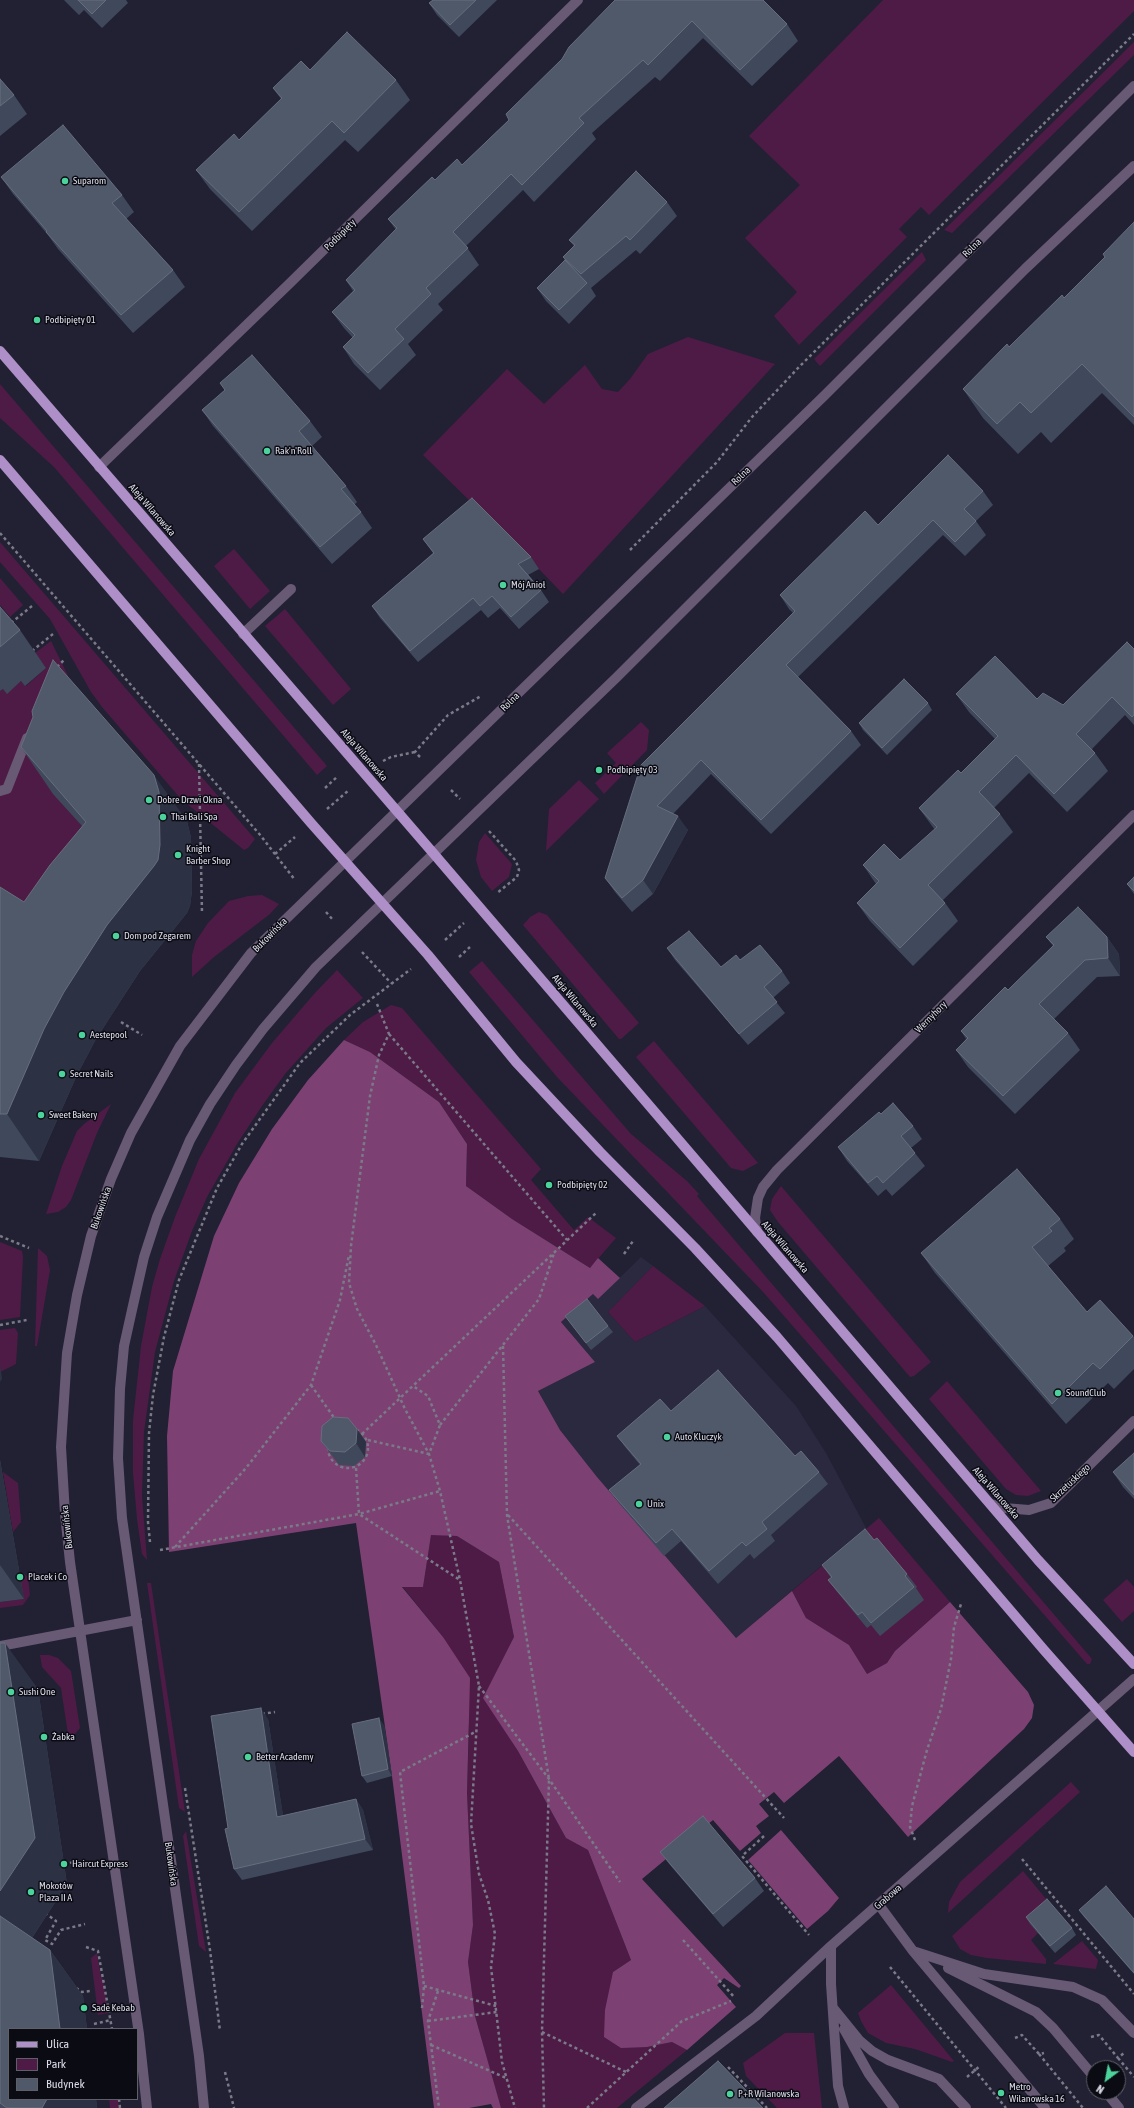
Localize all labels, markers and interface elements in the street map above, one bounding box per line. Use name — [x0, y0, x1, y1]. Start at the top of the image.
place label: Suparom — [73, 175, 106, 187]
marker: Suparom — [60, 176, 70, 186]
street label: Podbipięty — [322, 217, 358, 253]
street label: Rolna — [960, 236, 984, 260]
place label: Podbipięty 01 — [45, 314, 96, 326]
marker: Podbipięty 01 — [32, 315, 42, 325]
place label: Rak'n'Roll — [275, 445, 312, 457]
marker: Rak'n'Roll — [262, 446, 272, 456]
street label: Rolna — [729, 464, 753, 488]
street label: Aleja Wilanowska — [126, 481, 178, 539]
place label: Mój Anioł — [511, 579, 545, 591]
marker: Mój Anioł — [498, 580, 508, 590]
street label: Rolna — [498, 690, 522, 714]
street label: Aleja Wilanowska — [338, 726, 390, 784]
place label: Podbipięty 03 — [607, 764, 658, 776]
marker: Podbipięty 03 — [594, 765, 604, 775]
place label: Dobre Drzwi Okna — [157, 794, 222, 806]
marker: Dobre Drzwi Okna — [144, 795, 154, 805]
place label: Thai Bali Spa — [171, 811, 218, 823]
marker: Thai Bali Spa — [158, 812, 168, 822]
place label: Knight Barber Shop — [186, 843, 230, 866]
marker: Knight Barber Shop — [173, 850, 183, 860]
street label: Bukowińska — [250, 915, 290, 955]
place label: Dom pod Zegarem — [124, 930, 191, 942]
marker: Dom pod Zegarem — [111, 931, 121, 941]
street label: Aleja Wilanowska — [549, 972, 601, 1030]
street label: Wernyhory — [913, 999, 949, 1035]
place label: Aestepool — [90, 1029, 127, 1041]
marker: Aestepool — [77, 1030, 87, 1040]
place label: Secret Nails — [70, 1068, 113, 1080]
marker: Secret Nails — [57, 1069, 67, 1079]
place label: Sweet Bakery — [49, 1109, 97, 1121]
marker: Sweet Bakery — [36, 1110, 46, 1120]
place label: Podbipięty 02 — [557, 1179, 608, 1191]
marker: Podbipięty 02 — [544, 1180, 554, 1190]
street label: Bukowińska — [88, 1185, 114, 1231]
street label: Aleja Wilanowska — [759, 1218, 811, 1276]
place label: SoundClub — [1066, 1387, 1106, 1399]
marker: SoundClub — [1053, 1388, 1063, 1398]
place label: Auto Kluczyk — [675, 1431, 722, 1443]
marker: Auto Kluczyk — [662, 1432, 672, 1442]
street label: Skrzetuskiego — [1047, 1461, 1093, 1505]
street label: Aleja Wilanowska — [970, 1464, 1022, 1522]
place label: Unix — [647, 1498, 664, 1510]
marker: Unix — [634, 1499, 644, 1509]
street label: Bukowińska — [59, 1504, 75, 1550]
place label: Placek i Co — [28, 1571, 67, 1583]
marker: Placek i Co — [15, 1572, 25, 1582]
place label: Sushi One — [19, 1686, 55, 1698]
marker: Sushi One — [6, 1687, 16, 1697]
place label: Żabka — [52, 1731, 75, 1743]
marker: Żabka — [39, 1732, 49, 1742]
place label: Better Academy — [256, 1751, 314, 1763]
marker: Better Academy — [243, 1752, 253, 1762]
street label: Bukowińska — [162, 1841, 180, 1887]
place label: Haircut Express — [72, 1858, 128, 1870]
marker: Haircut Express — [59, 1859, 69, 1869]
place label: Mokotów Plaza II A — [39, 1880, 73, 1904]
street label: Grabowa — [872, 1882, 904, 1912]
marker: Mokotów Plaza II A — [26, 1887, 36, 1897]
place label: Sade Kebab — [92, 2002, 135, 2014]
marker: Sade Kebab — [79, 2003, 89, 2013]
legend — [8, 2028, 138, 2100]
text: Ulica — [46, 2037, 69, 2051]
text: Park — [46, 2057, 66, 2071]
north arrow — [1086, 2060, 1126, 2100]
text: Budynek — [46, 2077, 85, 2091]
place label: Metro Wilanowska 16 — [1009, 2081, 1065, 2104]
text: N — [1094, 2083, 1106, 2096]
place label: P+R Wilanowska — [738, 2088, 799, 2100]
marker: Metro Wilanowska 16 — [996, 2088, 1006, 2098]
marker: P+R Wilanowska — [725, 2089, 735, 2099]

